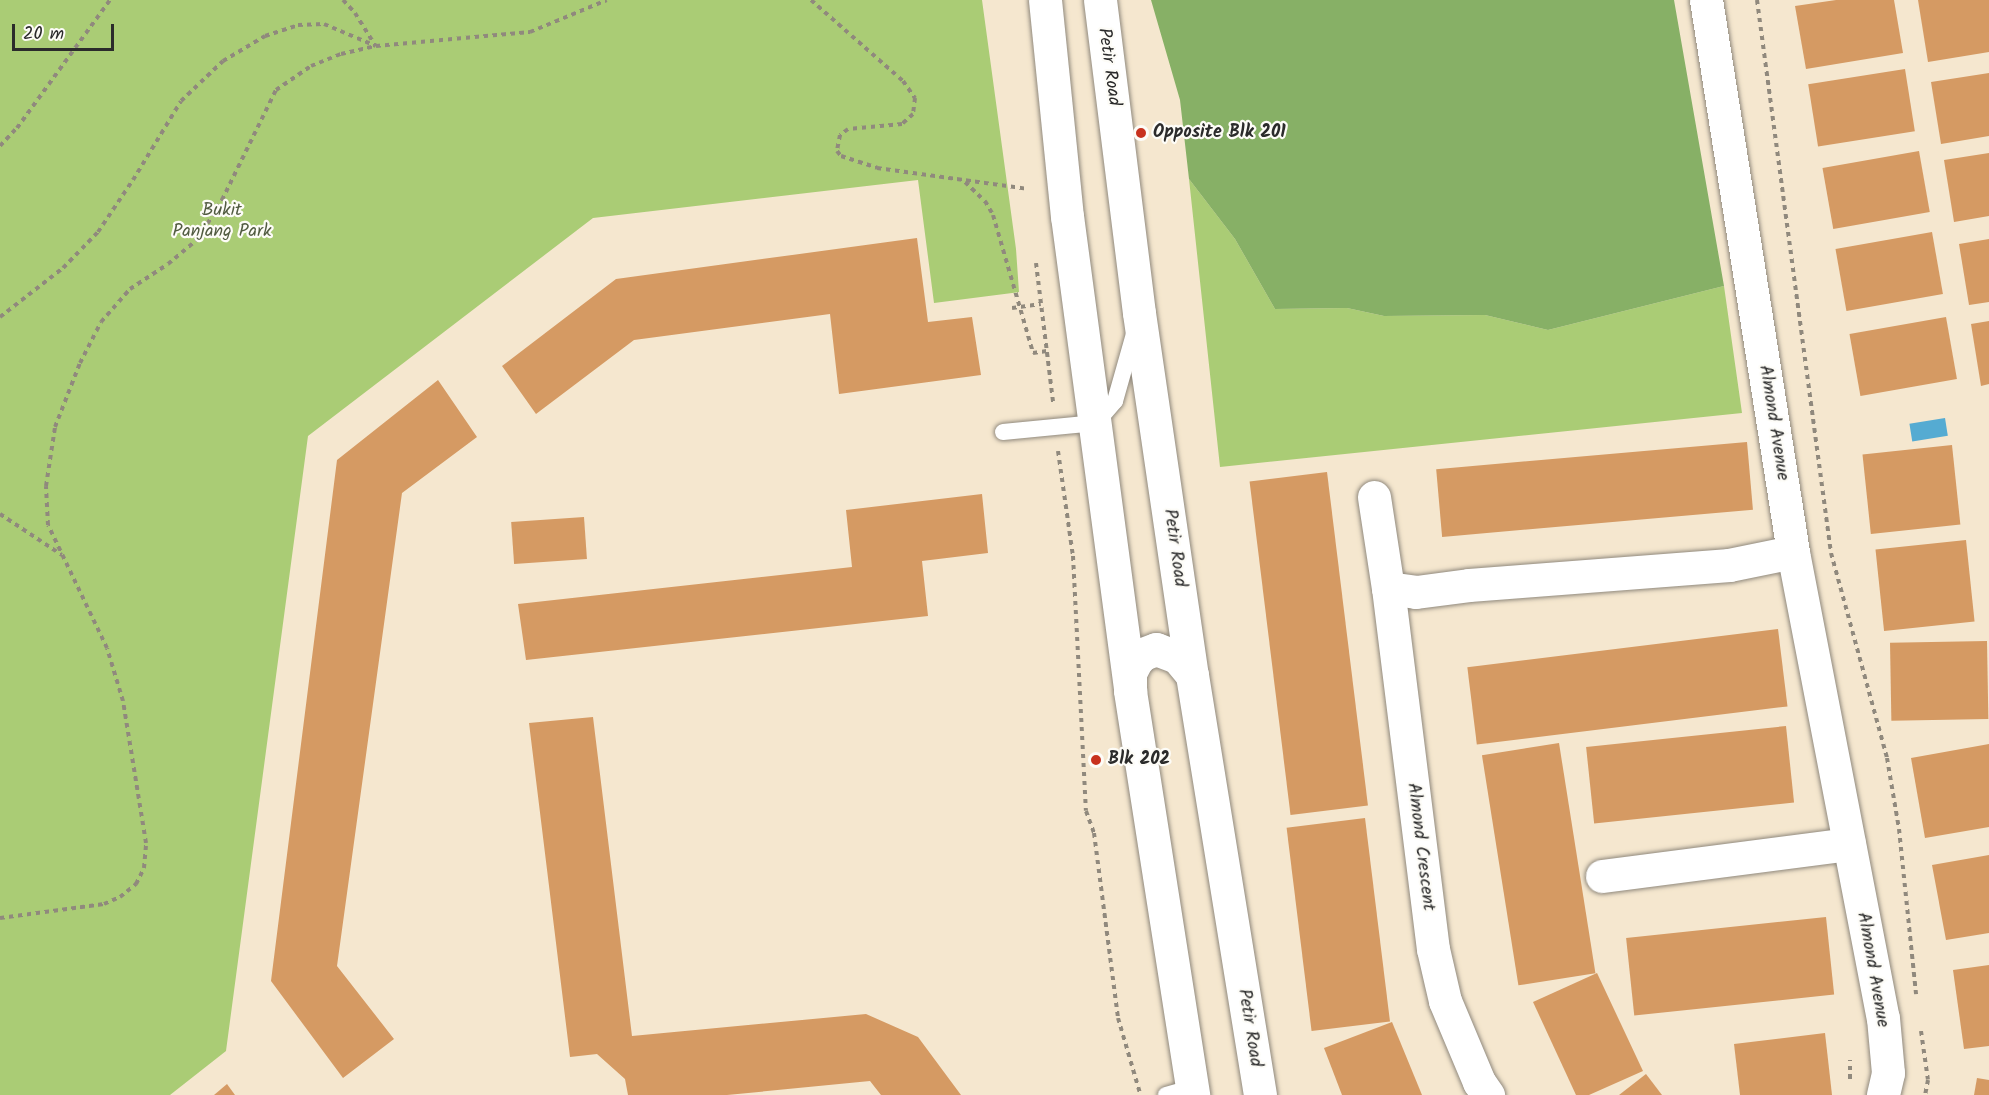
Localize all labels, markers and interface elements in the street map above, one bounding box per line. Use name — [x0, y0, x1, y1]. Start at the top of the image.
scale bar — [15, 12, 117, 50]
text: 20 m — [23, 20, 64, 49]
street label: Petir Road — [1092, 27, 1124, 107]
place label: Opposite Blk 201 — [1153, 122, 1286, 144]
marker: Opposite Blk 201 — [1134, 126, 1148, 140]
park label: Bukit Panjang Park — [173, 201, 271, 244]
street label: Almond Avenue — [1753, 364, 1793, 482]
street label: Petir Road — [1158, 508, 1190, 588]
place label: Blk 202 — [1108, 749, 1170, 771]
marker: Blk 202 — [1089, 753, 1103, 767]
street label: Almond Crescent — [1401, 782, 1439, 912]
street label: Almond Avenue — [1851, 911, 1893, 1029]
street label: Petir Road — [1232, 988, 1266, 1068]

